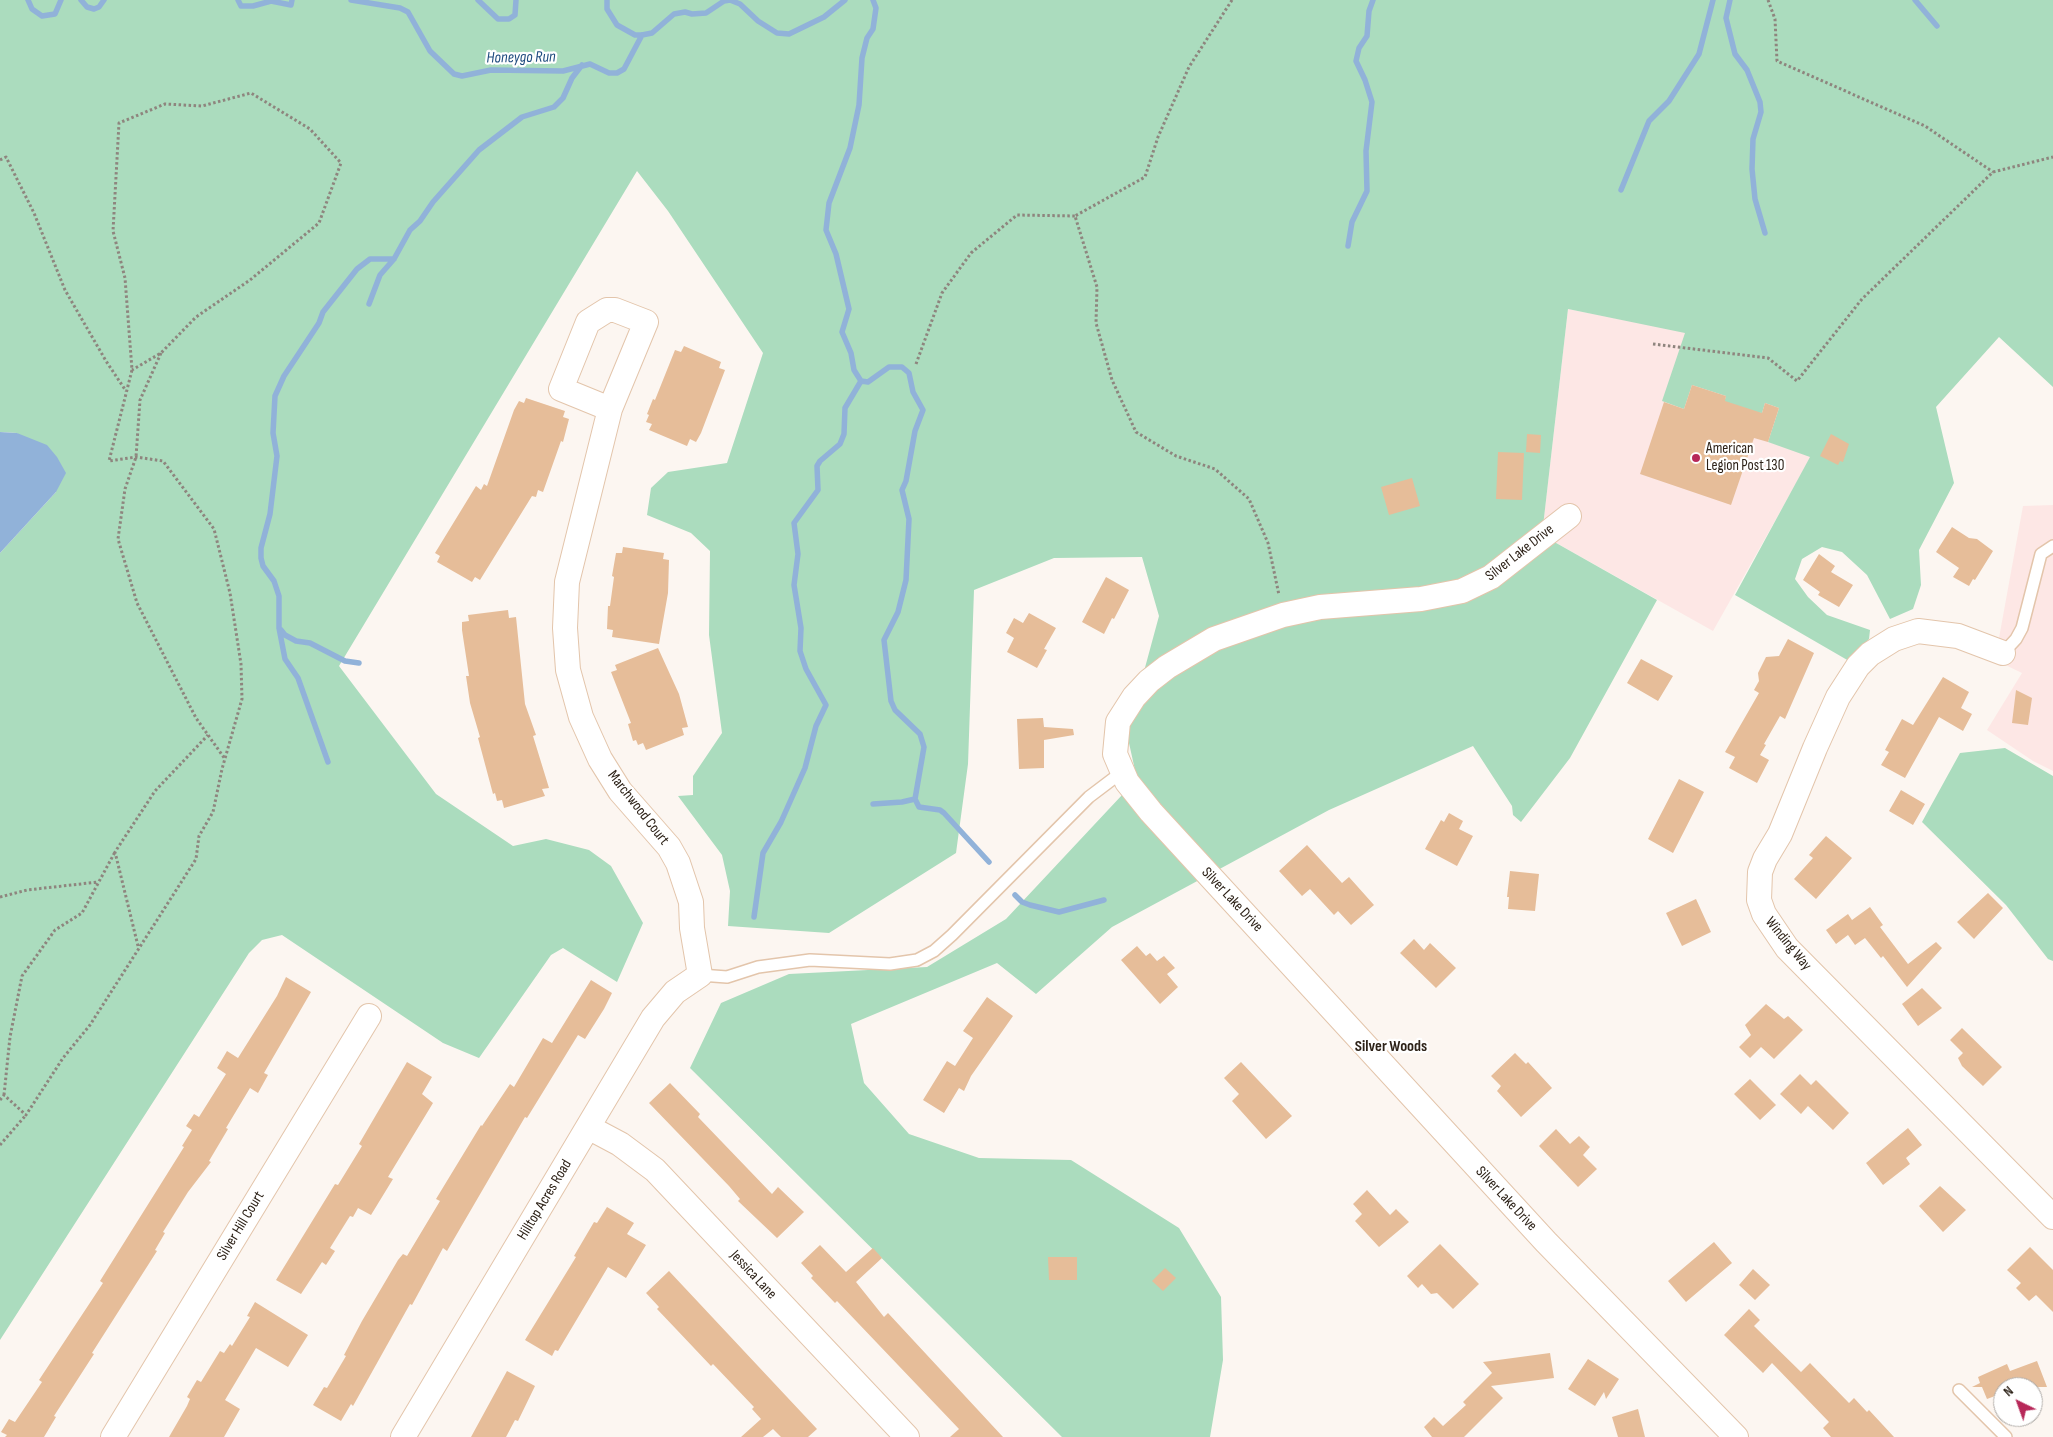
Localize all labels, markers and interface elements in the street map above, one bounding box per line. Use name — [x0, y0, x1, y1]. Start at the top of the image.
water label: Honeygo Run — [486, 48, 556, 68]
place label: American Legion Post 130 — [1706, 440, 1784, 475]
marker: American Legion Post 130 — [1690, 452, 1702, 464]
street label: Silver Lake Drive — [1482, 521, 1558, 585]
street label: Marchwood Court — [603, 767, 673, 849]
street label: Silver Lake Drive — [1198, 864, 1266, 936]
street label: Winding Way — [1761, 914, 1815, 974]
district label: Silver Woods — [1355, 1037, 1427, 1057]
street label: Hilltop Acres Road — [514, 1157, 576, 1243]
street label: Silver Lake Drive — [1472, 1163, 1540, 1235]
street label: Silver Hill Court — [213, 1188, 269, 1264]
street label: Jessica Lane — [726, 1247, 780, 1303]
north arrow — [1993, 1377, 2043, 1427]
text: N — [2000, 1382, 2017, 1400]

